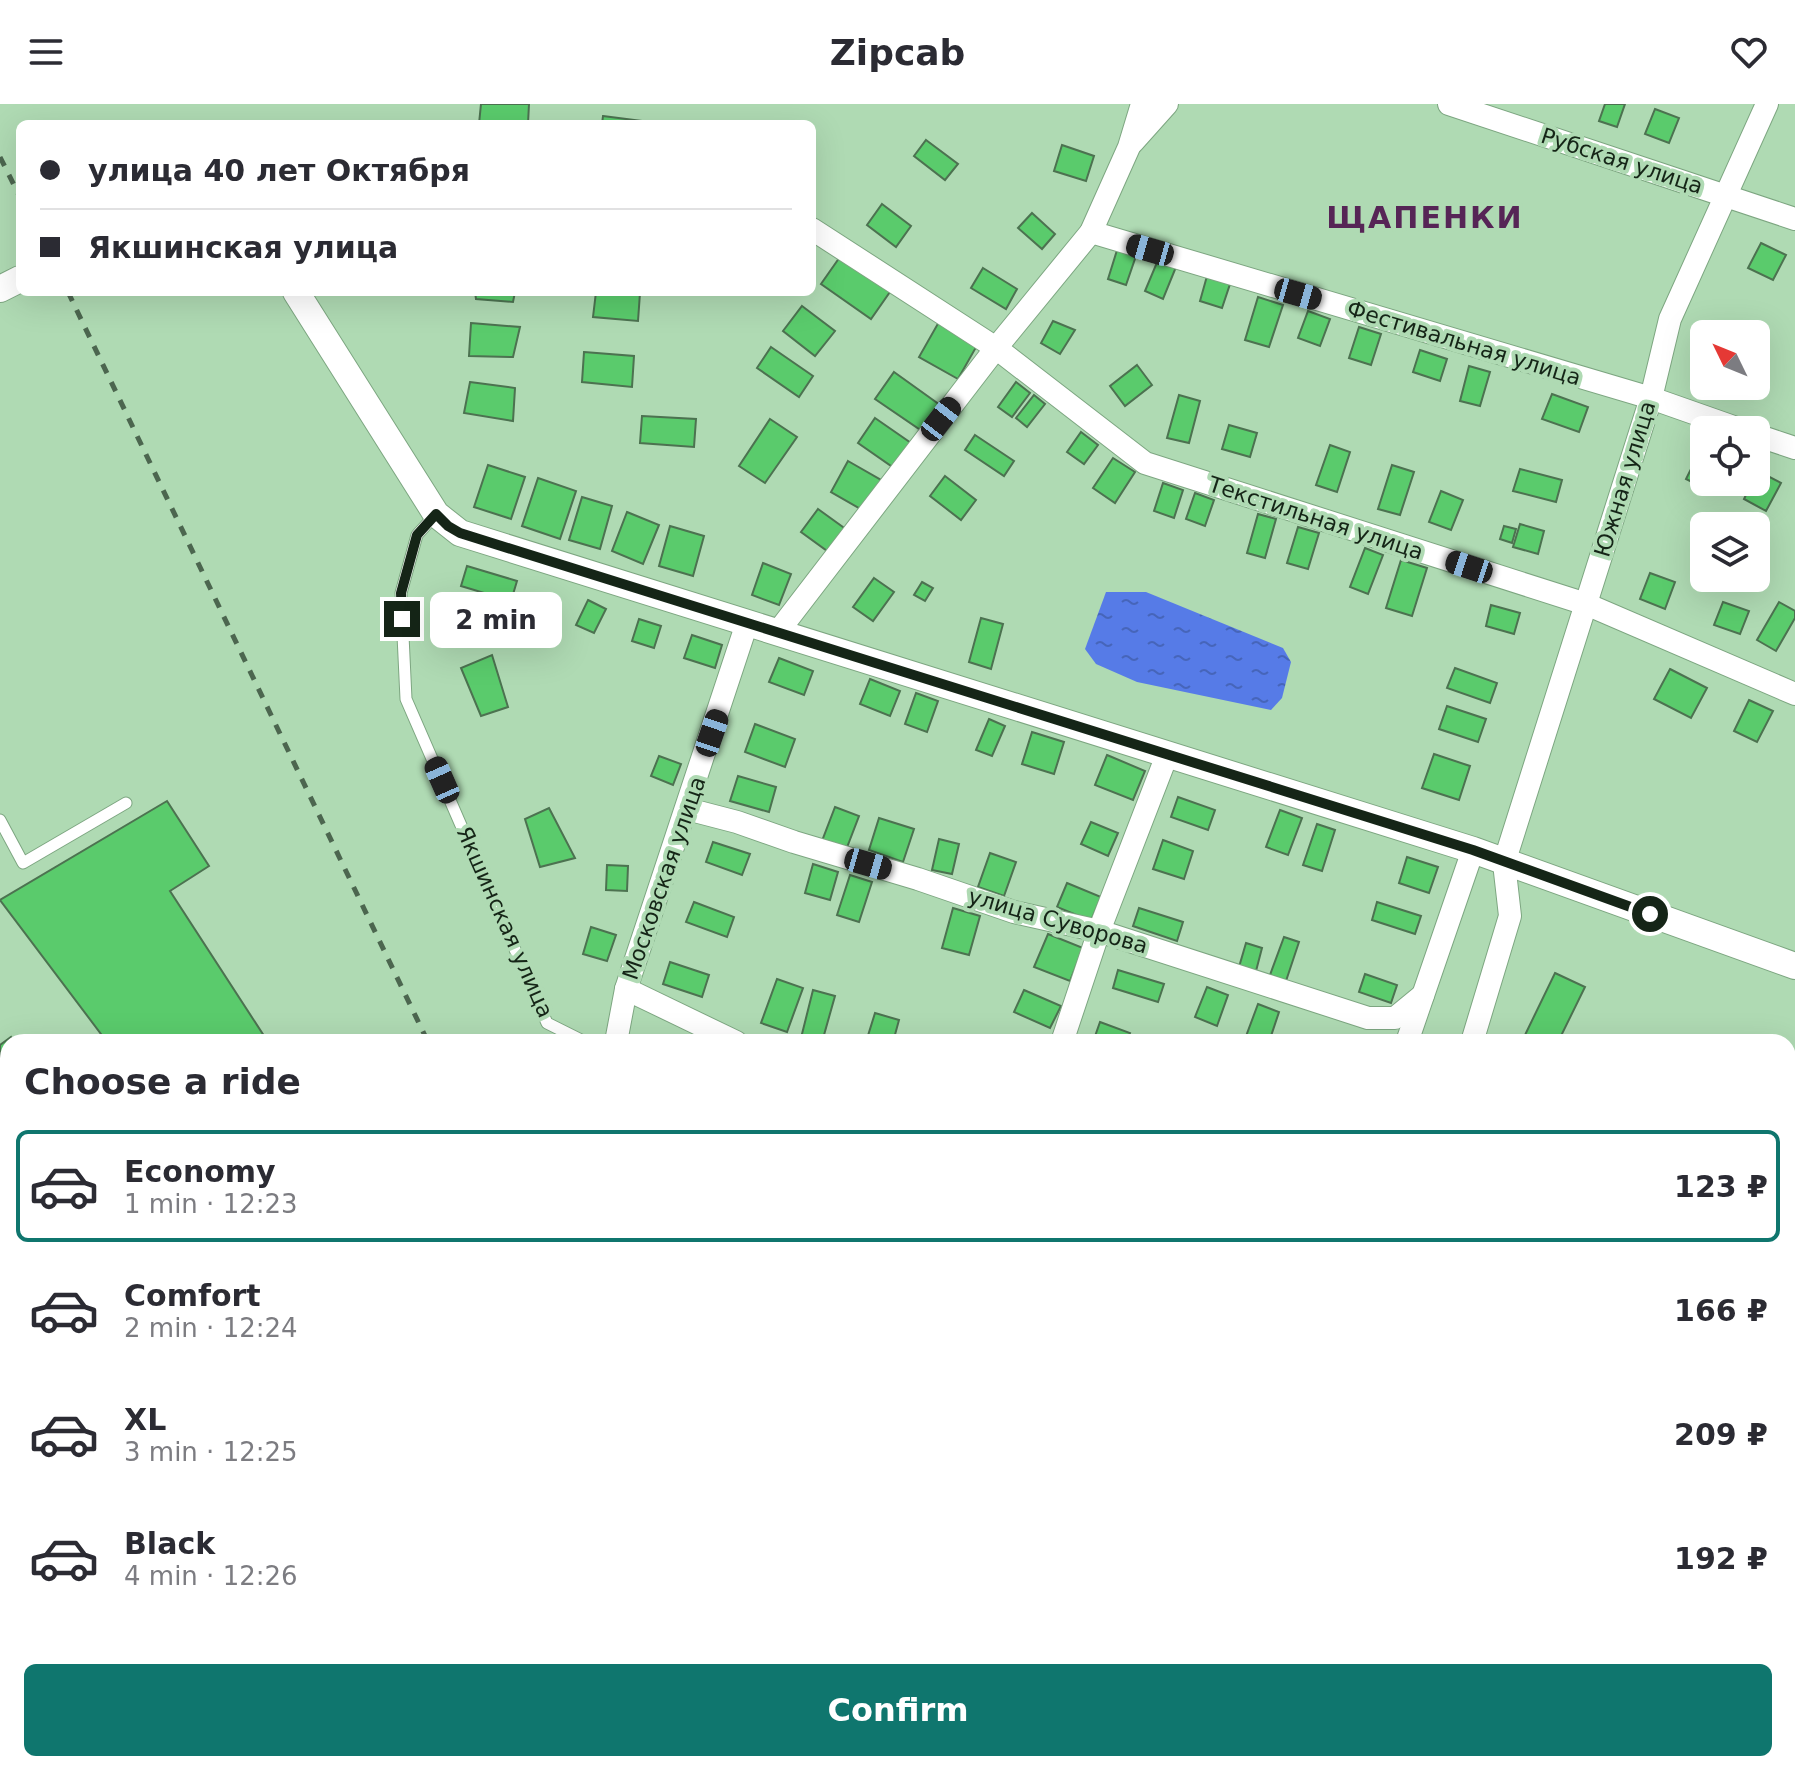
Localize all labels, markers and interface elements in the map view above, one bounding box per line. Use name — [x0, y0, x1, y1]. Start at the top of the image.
icon: menu — [24, 30, 68, 74]
icon: heart — [1727, 30, 1771, 74]
text: Zipcab — [830, 32, 965, 73]
street label: Рубская улица — [1538, 123, 1706, 199]
text: улица 40 лет Октября — [88, 153, 470, 188]
district label: ЩАПЕНКИ — [1326, 200, 1524, 235]
text: Якшинская улица — [88, 230, 398, 265]
car — [1124, 232, 1176, 268]
car — [1272, 276, 1324, 312]
street label: Фестивальная улица — [1344, 296, 1584, 390]
north arrow — [1690, 320, 1770, 400]
map controls — [1690, 320, 1770, 592]
car — [917, 393, 965, 445]
street label: Южная улица — [1589, 398, 1661, 560]
button: locate — [1690, 416, 1770, 496]
street label: Текстильная улица — [1204, 471, 1427, 565]
button: layers — [1690, 512, 1770, 592]
car — [1442, 548, 1496, 586]
callout: 2 min — [430, 591, 562, 647]
route end — [384, 601, 420, 637]
text: 2 min — [455, 605, 537, 635]
car — [693, 706, 731, 760]
car — [421, 753, 463, 807]
street label: Московская улица — [617, 773, 711, 983]
street label: Якшинская улица — [452, 823, 558, 1021]
car — [842, 846, 894, 882]
street label: улица Суворова — [965, 883, 1151, 959]
route start — [1632, 896, 1668, 932]
text: Choose a ride — [24, 1061, 301, 1102]
icon: car — [28, 1150, 100, 1222]
text: Economy — [124, 1154, 276, 1189]
text: 123 ₽ — [1674, 1169, 1768, 1204]
text: 1 min · 12:23 — [124, 1189, 298, 1219]
icon: car — [28, 1274, 100, 1346]
text: Comfort — [124, 1278, 261, 1313]
text: 166 ₽ — [1674, 1293, 1768, 1328]
text: 2 min · 12:24 — [124, 1313, 298, 1343]
icon: car — [28, 1398, 100, 1470]
text: XL — [124, 1402, 166, 1437]
text: 209 ₽ — [1674, 1417, 1768, 1452]
text: 3 min · 12:25 — [124, 1437, 298, 1467]
icon: car — [28, 1522, 100, 1594]
text: Black — [124, 1526, 215, 1561]
text: 192 ₽ — [1674, 1541, 1768, 1576]
text: 4 min · 12:26 — [124, 1561, 298, 1591]
button: Confirm — [24, 1664, 1772, 1756]

